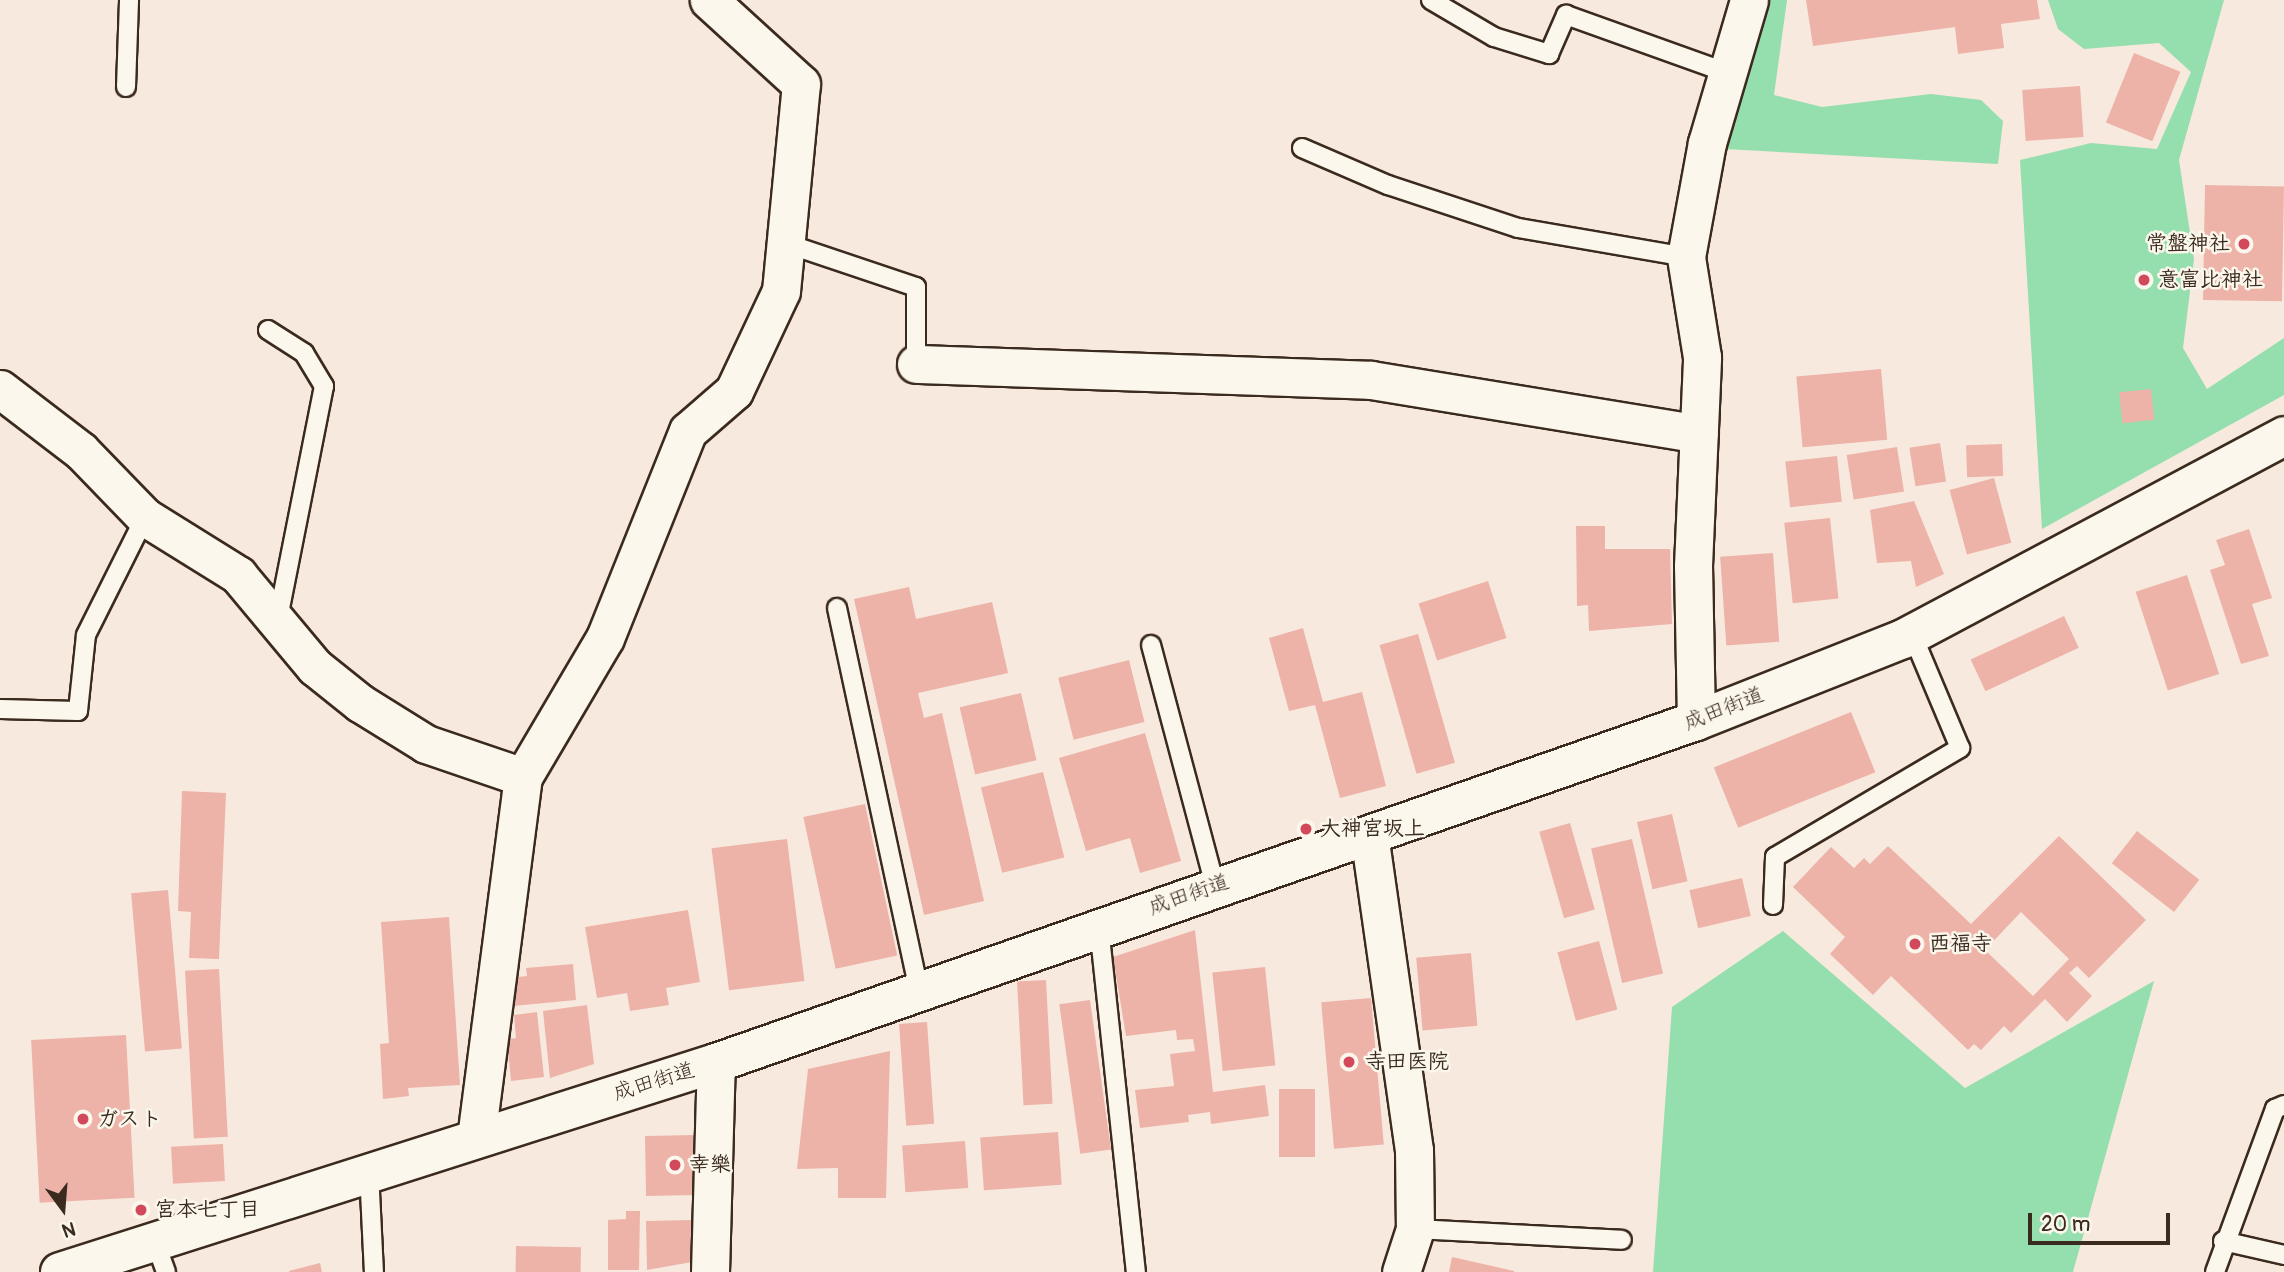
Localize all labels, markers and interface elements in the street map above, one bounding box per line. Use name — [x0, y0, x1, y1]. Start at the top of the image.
place label: 常盤神社 — [2146, 231, 2230, 257]
marker: 常盤神社 — [2236, 236, 2252, 252]
place label: 意富比神社 — [2158, 267, 2263, 293]
marker: 意富比神社 — [2136, 272, 2152, 288]
street label: 成田街道 — [1680, 682, 1768, 736]
place label: 大神宮坂上 — [1320, 816, 1425, 842]
marker: 大神宮坂上 — [1298, 821, 1314, 837]
street label: 成田街道 — [1145, 869, 1233, 921]
place label: 西福寺 — [1929, 931, 1992, 957]
marker: 西福寺 — [1907, 936, 1923, 952]
place label: 寺田医院 — [1365, 1049, 1449, 1075]
marker: 寺田医院 — [1339, 1052, 1359, 1072]
street label: 成田街道 — [610, 1058, 698, 1106]
place label: ガスト — [97, 1106, 160, 1132]
marker: ガスト — [75, 1111, 91, 1127]
place label: 幸樂 — [689, 1152, 731, 1178]
marker: 幸樂 — [667, 1157, 683, 1173]
north arrow — [28, 1174, 98, 1244]
place label: 宮本七丁目 — [155, 1197, 260, 1223]
scale bar — [2032, 1198, 2174, 1242]
marker: 宮本七丁目 — [133, 1202, 149, 1218]
text: 20 m — [2041, 1211, 2090, 1238]
text: N — [59, 1216, 78, 1242]

